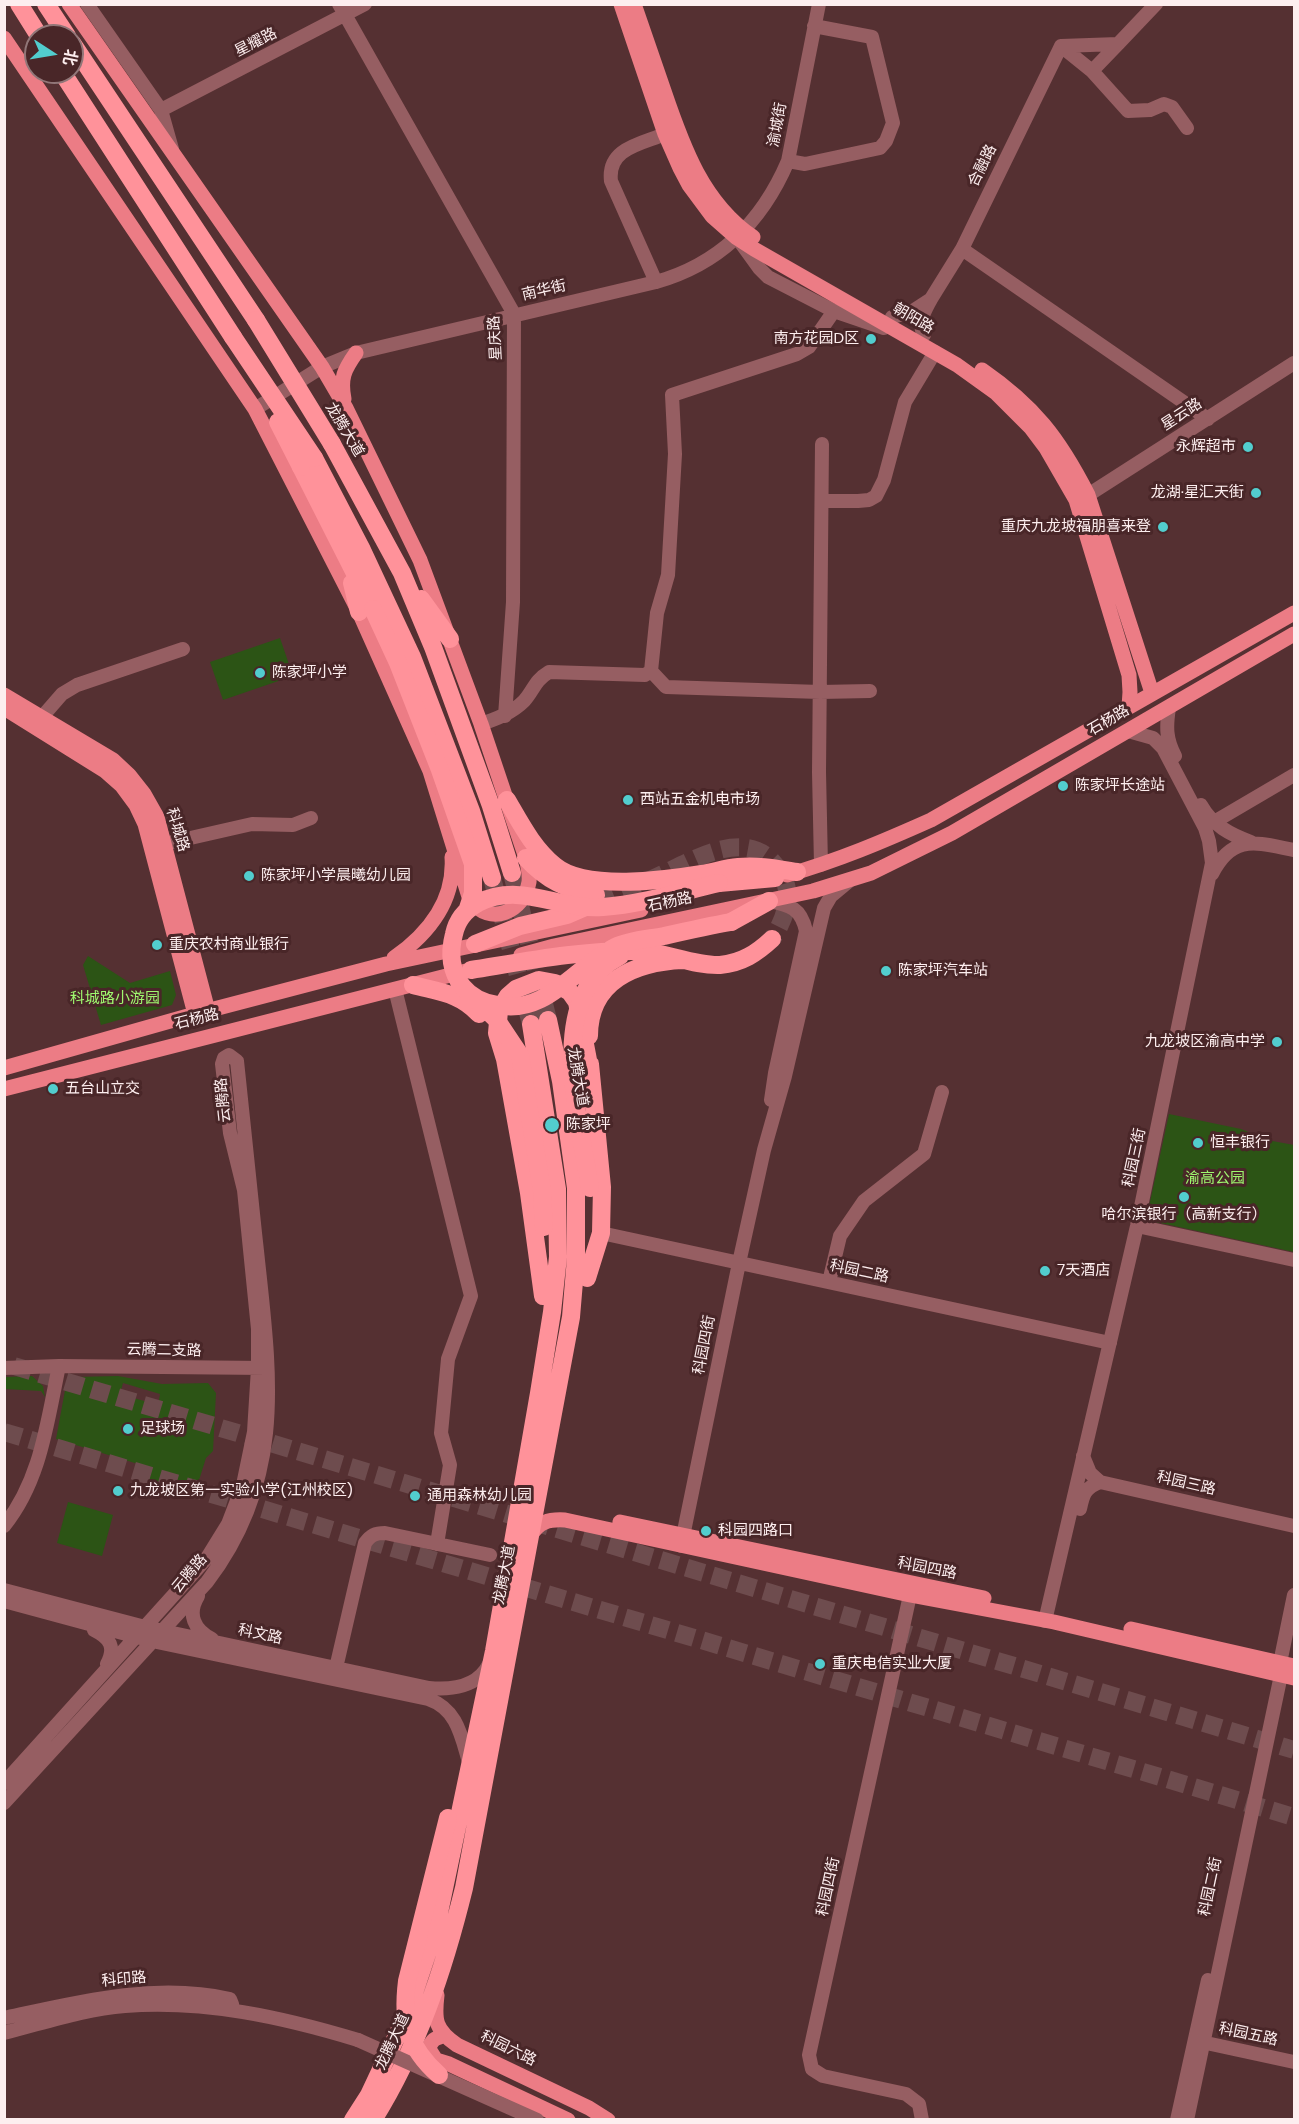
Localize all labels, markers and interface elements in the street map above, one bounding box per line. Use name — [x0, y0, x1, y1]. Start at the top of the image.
north arrow — [24, 24, 84, 84]
street label: 星耀路 — [232, 25, 280, 61]
text: 北 — [57, 47, 83, 68]
street label: 渝城街 — [765, 101, 791, 149]
street label: 合融路 — [965, 142, 1001, 190]
street label: 南华街 — [520, 277, 568, 305]
street label: 朝阳路 — [889, 300, 937, 338]
street label: 星庆路 — [486, 315, 506, 361]
place label: 南方花园D区 — [773, 330, 859, 348]
marker: 南方花园D区 — [864, 332, 878, 346]
street label: 星云路 — [1158, 395, 1206, 435]
street label: 龙腾大道 — [321, 400, 367, 460]
place label: 永辉超市 — [1176, 438, 1236, 456]
marker: 永辉超市 — [1241, 440, 1255, 454]
place label: 龙湖·星汇天街 — [1151, 484, 1244, 502]
marker: 龙湖·星汇天街 — [1249, 486, 1263, 500]
place label: 重庆九龙坡福朋喜来登 — [1001, 518, 1151, 536]
marker: 重庆九龙坡福朋喜来登 — [1156, 520, 1170, 534]
place label: 陈家坪小学 — [272, 664, 347, 682]
marker: 陈家坪小学 — [253, 666, 267, 680]
street label: 石杨路 — [1085, 702, 1133, 740]
place label: 陈家坪长途站 — [1075, 777, 1165, 795]
marker: 陈家坪长途站 — [1056, 779, 1070, 793]
place label: 西站五金机电市场 — [640, 791, 760, 809]
marker: 西站五金机电市场 — [621, 793, 635, 807]
street label: 科城路 — [162, 806, 192, 854]
place label: 陈家坪小学晨曦幼儿园 — [261, 867, 411, 885]
marker: 陈家坪小学晨曦幼儿园 — [242, 869, 256, 883]
street label: 石杨路 — [646, 890, 694, 916]
place label: 重庆农村商业银行 — [169, 936, 289, 954]
marker: 重庆农村商业银行 — [150, 938, 164, 952]
place label: 陈家坪汽车站 — [898, 962, 988, 980]
marker: 陈家坪汽车站 — [879, 964, 893, 978]
park label: 科城路小游园 — [70, 990, 160, 1008]
street label: 石杨路 — [173, 1006, 221, 1034]
place label: 九龙坡区渝高中学 — [1145, 1033, 1265, 1051]
marker: 九龙坡区渝高中学 — [1270, 1035, 1284, 1049]
street label: 龙腾大道 — [563, 1046, 591, 1108]
street label: 云腾路 — [213, 1077, 235, 1123]
place label: 五台山立交 — [65, 1080, 140, 1098]
marker: 五台山立交 — [46, 1082, 60, 1096]
marker: 陈家坪 — [543, 1116, 561, 1134]
place label: 陈家坪 — [566, 1116, 611, 1134]
street label: 科园三街 — [1120, 1127, 1150, 1189]
place label: 恒丰银行 — [1210, 1134, 1270, 1152]
marker: 恒丰银行 — [1191, 1136, 1205, 1150]
park label: 渝高公园 — [1185, 1170, 1245, 1188]
marker: 哈尔滨银行（高新支行） — [1177, 1190, 1191, 1204]
place label: 哈尔滨银行（高新支行） — [1102, 1206, 1266, 1224]
street label: 科园二路 — [828, 1257, 890, 1287]
place label: 7天酒店 — [1057, 1262, 1110, 1280]
marker: 7天酒店 — [1038, 1264, 1052, 1278]
street label: 科园四街 — [690, 1314, 720, 1376]
street label: 云腾二支路 — [126, 1341, 202, 1361]
place label: 足球场 — [140, 1420, 185, 1438]
marker: 足球场 — [121, 1422, 135, 1436]
street label: 科园三路 — [1155, 1468, 1217, 1500]
place label: 九龙坡区第一实验小学(江州校区) — [130, 1482, 354, 1500]
marker: 九龙坡区第一实验小学(江州校区) — [111, 1484, 125, 1498]
place label: 通用森林幼儿园 — [427, 1487, 532, 1505]
marker: 通用森林幼儿园 — [408, 1489, 422, 1503]
place label: 科园四路口 — [718, 1522, 793, 1540]
marker: 科园四路口 — [699, 1524, 713, 1538]
street label: 龙腾大道 — [490, 1544, 520, 1606]
street label: 云腾路 — [169, 1551, 211, 1597]
street label: 科园四路 — [896, 1554, 958, 1584]
street label: 科文路 — [236, 1622, 284, 1648]
place label: 重庆电信实业大厦 — [832, 1655, 952, 1673]
marker: 重庆电信实业大厦 — [813, 1657, 827, 1671]
street label: 科园四街 — [814, 1856, 844, 1918]
street label: 科园二街 — [1196, 1856, 1226, 1918]
street label: 科印路 — [101, 1969, 147, 1991]
street label: 龙腾大道 — [372, 2011, 414, 2073]
street label: 科园五路 — [1217, 2020, 1279, 2050]
street label: 科园六路 — [477, 2028, 539, 2070]

